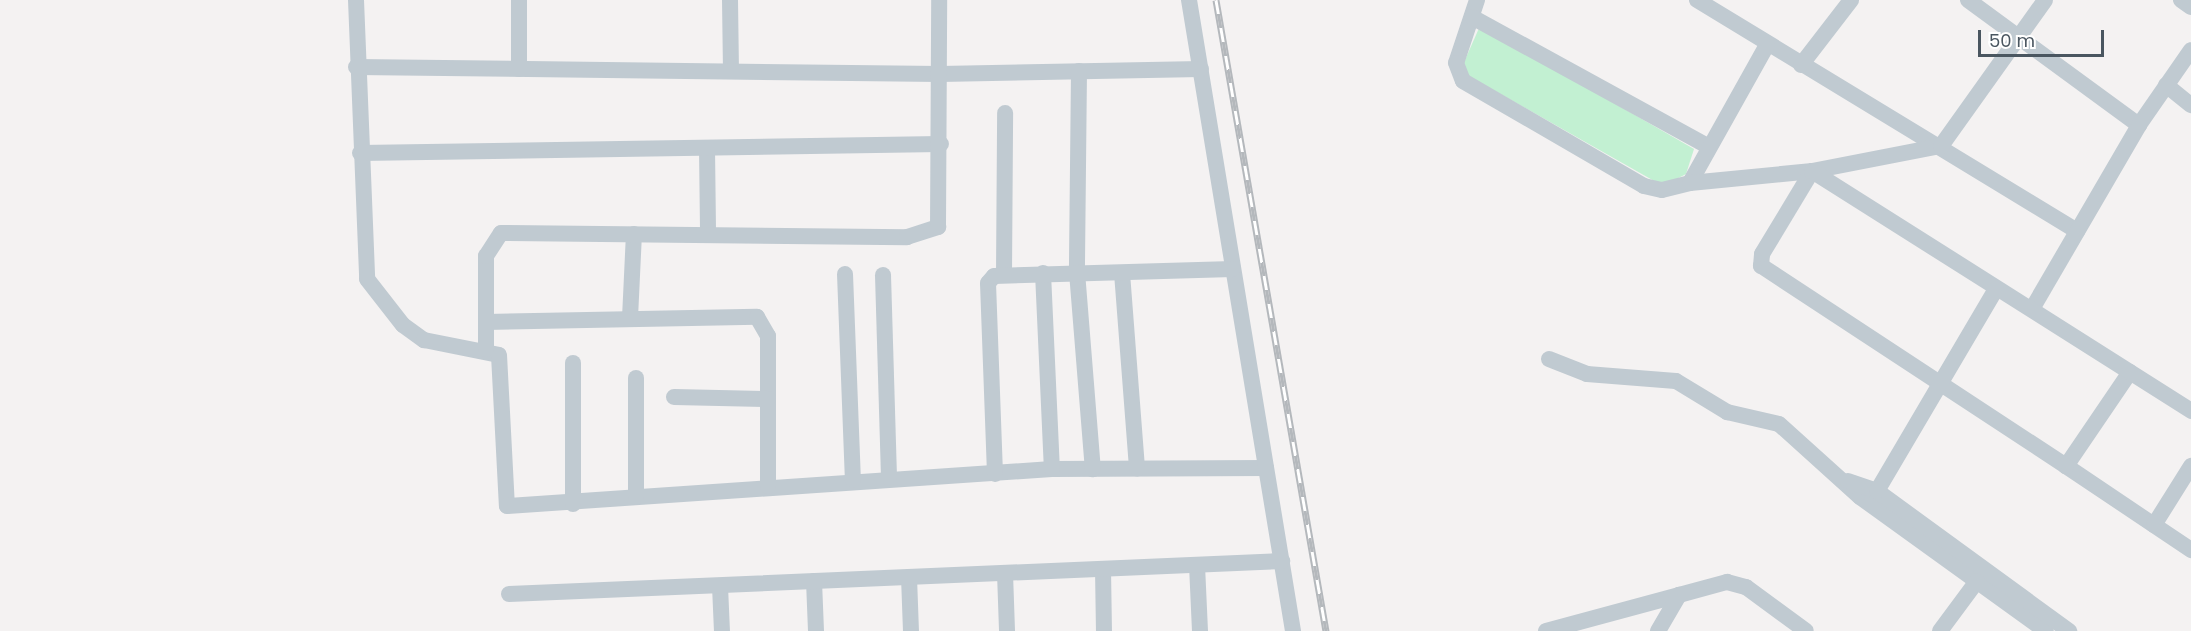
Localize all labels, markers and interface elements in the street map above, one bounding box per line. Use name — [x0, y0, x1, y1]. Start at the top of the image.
scale bar — [1981, 18, 2107, 56]
text: 50 m — [1989, 28, 2035, 53]

